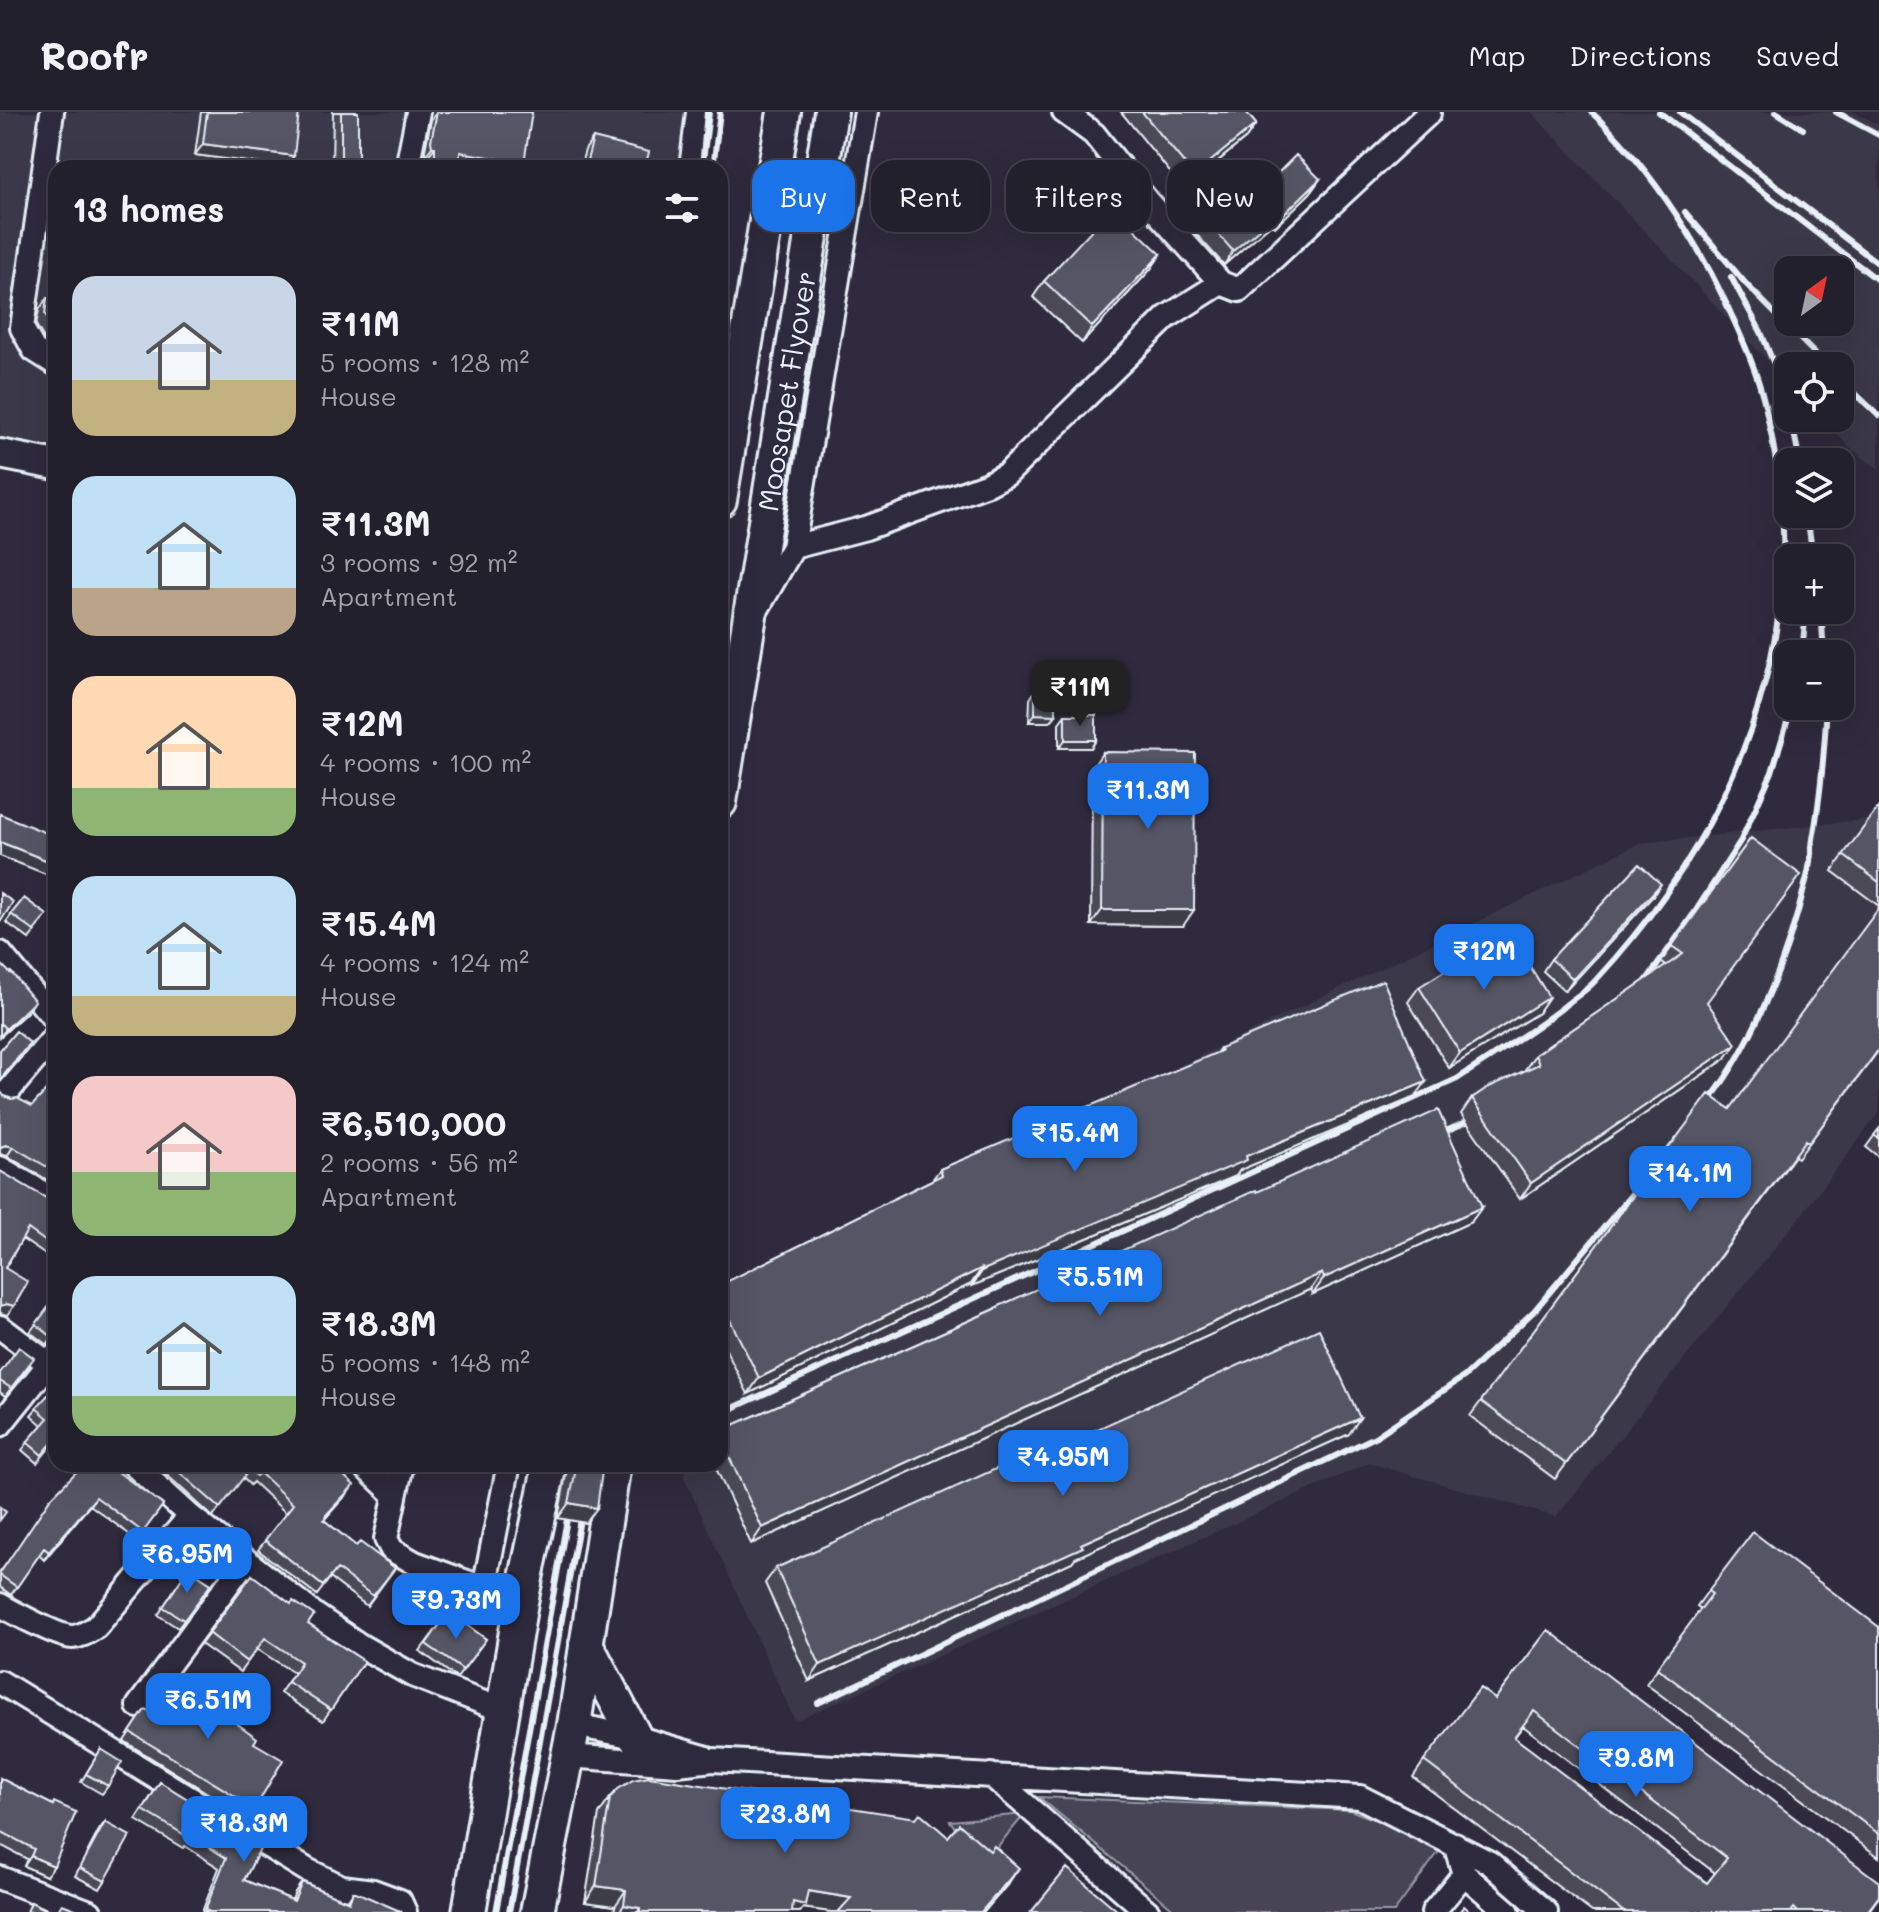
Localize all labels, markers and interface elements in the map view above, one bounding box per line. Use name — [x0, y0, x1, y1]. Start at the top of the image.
text: Roofr — [40, 30, 149, 80]
text: Map — [1469, 37, 1526, 73]
text: Directions — [1570, 37, 1712, 73]
text: Saved — [1756, 37, 1839, 73]
chip: Buy — [752, 160, 855, 232]
chip: Rent — [871, 160, 990, 232]
chip: Filters — [1006, 160, 1151, 232]
chip: New — [1167, 160, 1283, 232]
text: 13 homes — [72, 186, 225, 231]
icon: filters — [660, 186, 704, 230]
north arrow — [1774, 256, 1854, 336]
map controls — [1774, 256, 1854, 720]
street label: Moosapet Flyover — [749, 269, 823, 514]
text: ₹11M — [320, 300, 400, 345]
icon: home — [136, 308, 232, 404]
text: 5 rooms · 128 m² — [320, 345, 529, 379]
button: locate — [1774, 352, 1854, 432]
text: House — [320, 379, 397, 413]
button: layers — [1774, 448, 1854, 528]
text: ₹11.3M — [320, 500, 431, 545]
icon: home — [136, 508, 232, 604]
button: + — [1774, 544, 1854, 624]
text: 3 rooms · 92 m² — [320, 545, 518, 579]
text: Apartment — [320, 579, 457, 613]
button: − — [1774, 640, 1854, 720]
pin: ₹11M — [1033, 660, 1127, 728]
text: ₹11M — [1049, 669, 1111, 703]
text: ₹12M — [320, 700, 404, 745]
icon: home — [136, 708, 232, 804]
text: 4 rooms · 100 m² — [320, 745, 531, 779]
pin: ₹11.3M — [1083, 763, 1213, 831]
text: ₹11.3M — [1106, 772, 1190, 806]
text: House — [320, 779, 397, 813]
text: ₹15.4M — [320, 900, 437, 945]
icon: home — [136, 908, 232, 1004]
pin: ₹12M — [1437, 924, 1531, 992]
text: ₹12M — [1452, 933, 1516, 967]
text: 4 rooms · 124 m² — [320, 945, 529, 979]
text: House — [320, 979, 397, 1013]
text: ₹6,510,000 — [320, 1100, 506, 1145]
pin: ₹15.4M — [1010, 1106, 1140, 1174]
icon: home — [136, 1108, 232, 1204]
text: ₹15.4M — [1030, 1115, 1120, 1149]
text: 2 rooms · 56 m² — [320, 1145, 518, 1179]
pin: ₹14.1M — [1625, 1146, 1755, 1214]
text: ₹14.1M — [1647, 1155, 1733, 1189]
text: Apartment — [320, 1179, 457, 1213]
pin: ₹5.51M — [1035, 1250, 1165, 1318]
text: ₹5.51M — [1056, 1259, 1144, 1293]
text: ₹18.3M — [320, 1300, 437, 1345]
icon: home — [136, 1308, 232, 1404]
text: 5 rooms · 148 m² — [320, 1345, 530, 1379]
text: House — [320, 1379, 397, 1413]
pin: ₹4.95M — [998, 1430, 1128, 1498]
text: ₹4.95M — [1016, 1439, 1110, 1473]
pin: ₹6.95M — [122, 1527, 252, 1595]
text: ₹6.95M — [141, 1536, 233, 1570]
pin: ₹9.73M — [391, 1573, 521, 1641]
text: ₹9.73M — [410, 1582, 502, 1616]
pin: ₹6.51M — [143, 1673, 273, 1741]
text: ₹6.51M — [164, 1682, 252, 1716]
pin: ₹9.8M — [1580, 1731, 1692, 1799]
text: ₹9.8M — [1597, 1740, 1675, 1774]
pin: ₹23.8M — [720, 1787, 850, 1855]
pin: ₹18.3M — [179, 1796, 309, 1864]
text: ₹23.8M — [739, 1796, 831, 1830]
text: ₹18.3M — [199, 1805, 289, 1839]

